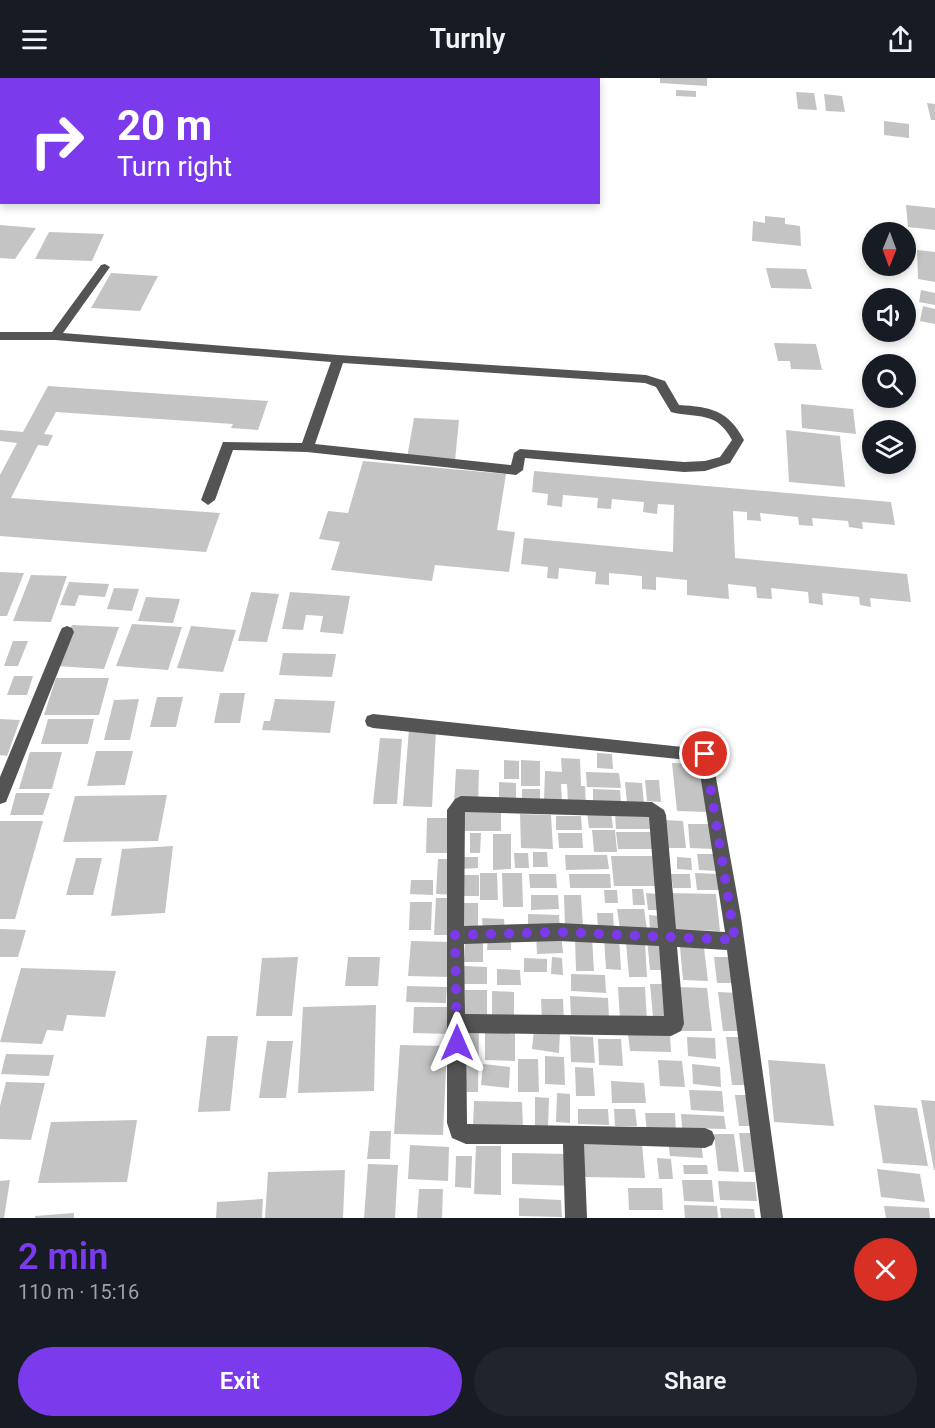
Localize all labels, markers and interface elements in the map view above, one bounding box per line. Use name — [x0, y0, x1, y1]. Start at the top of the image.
icon: menu — [18, 23, 51, 56]
text: Turnly — [430, 23, 505, 55]
icon: share — [884, 23, 917, 56]
text: 20 m — [117, 101, 212, 150]
icon: right — [18, 102, 96, 180]
text: Turn right — [117, 151, 232, 183]
north arrow — [862, 222, 916, 276]
map controls — [862, 222, 916, 474]
button: sound — [862, 288, 916, 342]
button: search — [862, 354, 916, 408]
button: layers — [862, 420, 916, 474]
pin — [679, 728, 730, 779]
icon: arrive — [688, 737, 721, 770]
position arrow — [425, 1011, 489, 1075]
text: 2 min — [18, 1236, 108, 1278]
button: close — [854, 1238, 917, 1301]
text: 110 m · 15:16 — [18, 1280, 139, 1304]
button: Exit — [18, 1347, 462, 1416]
button: Share — [474, 1347, 917, 1416]

